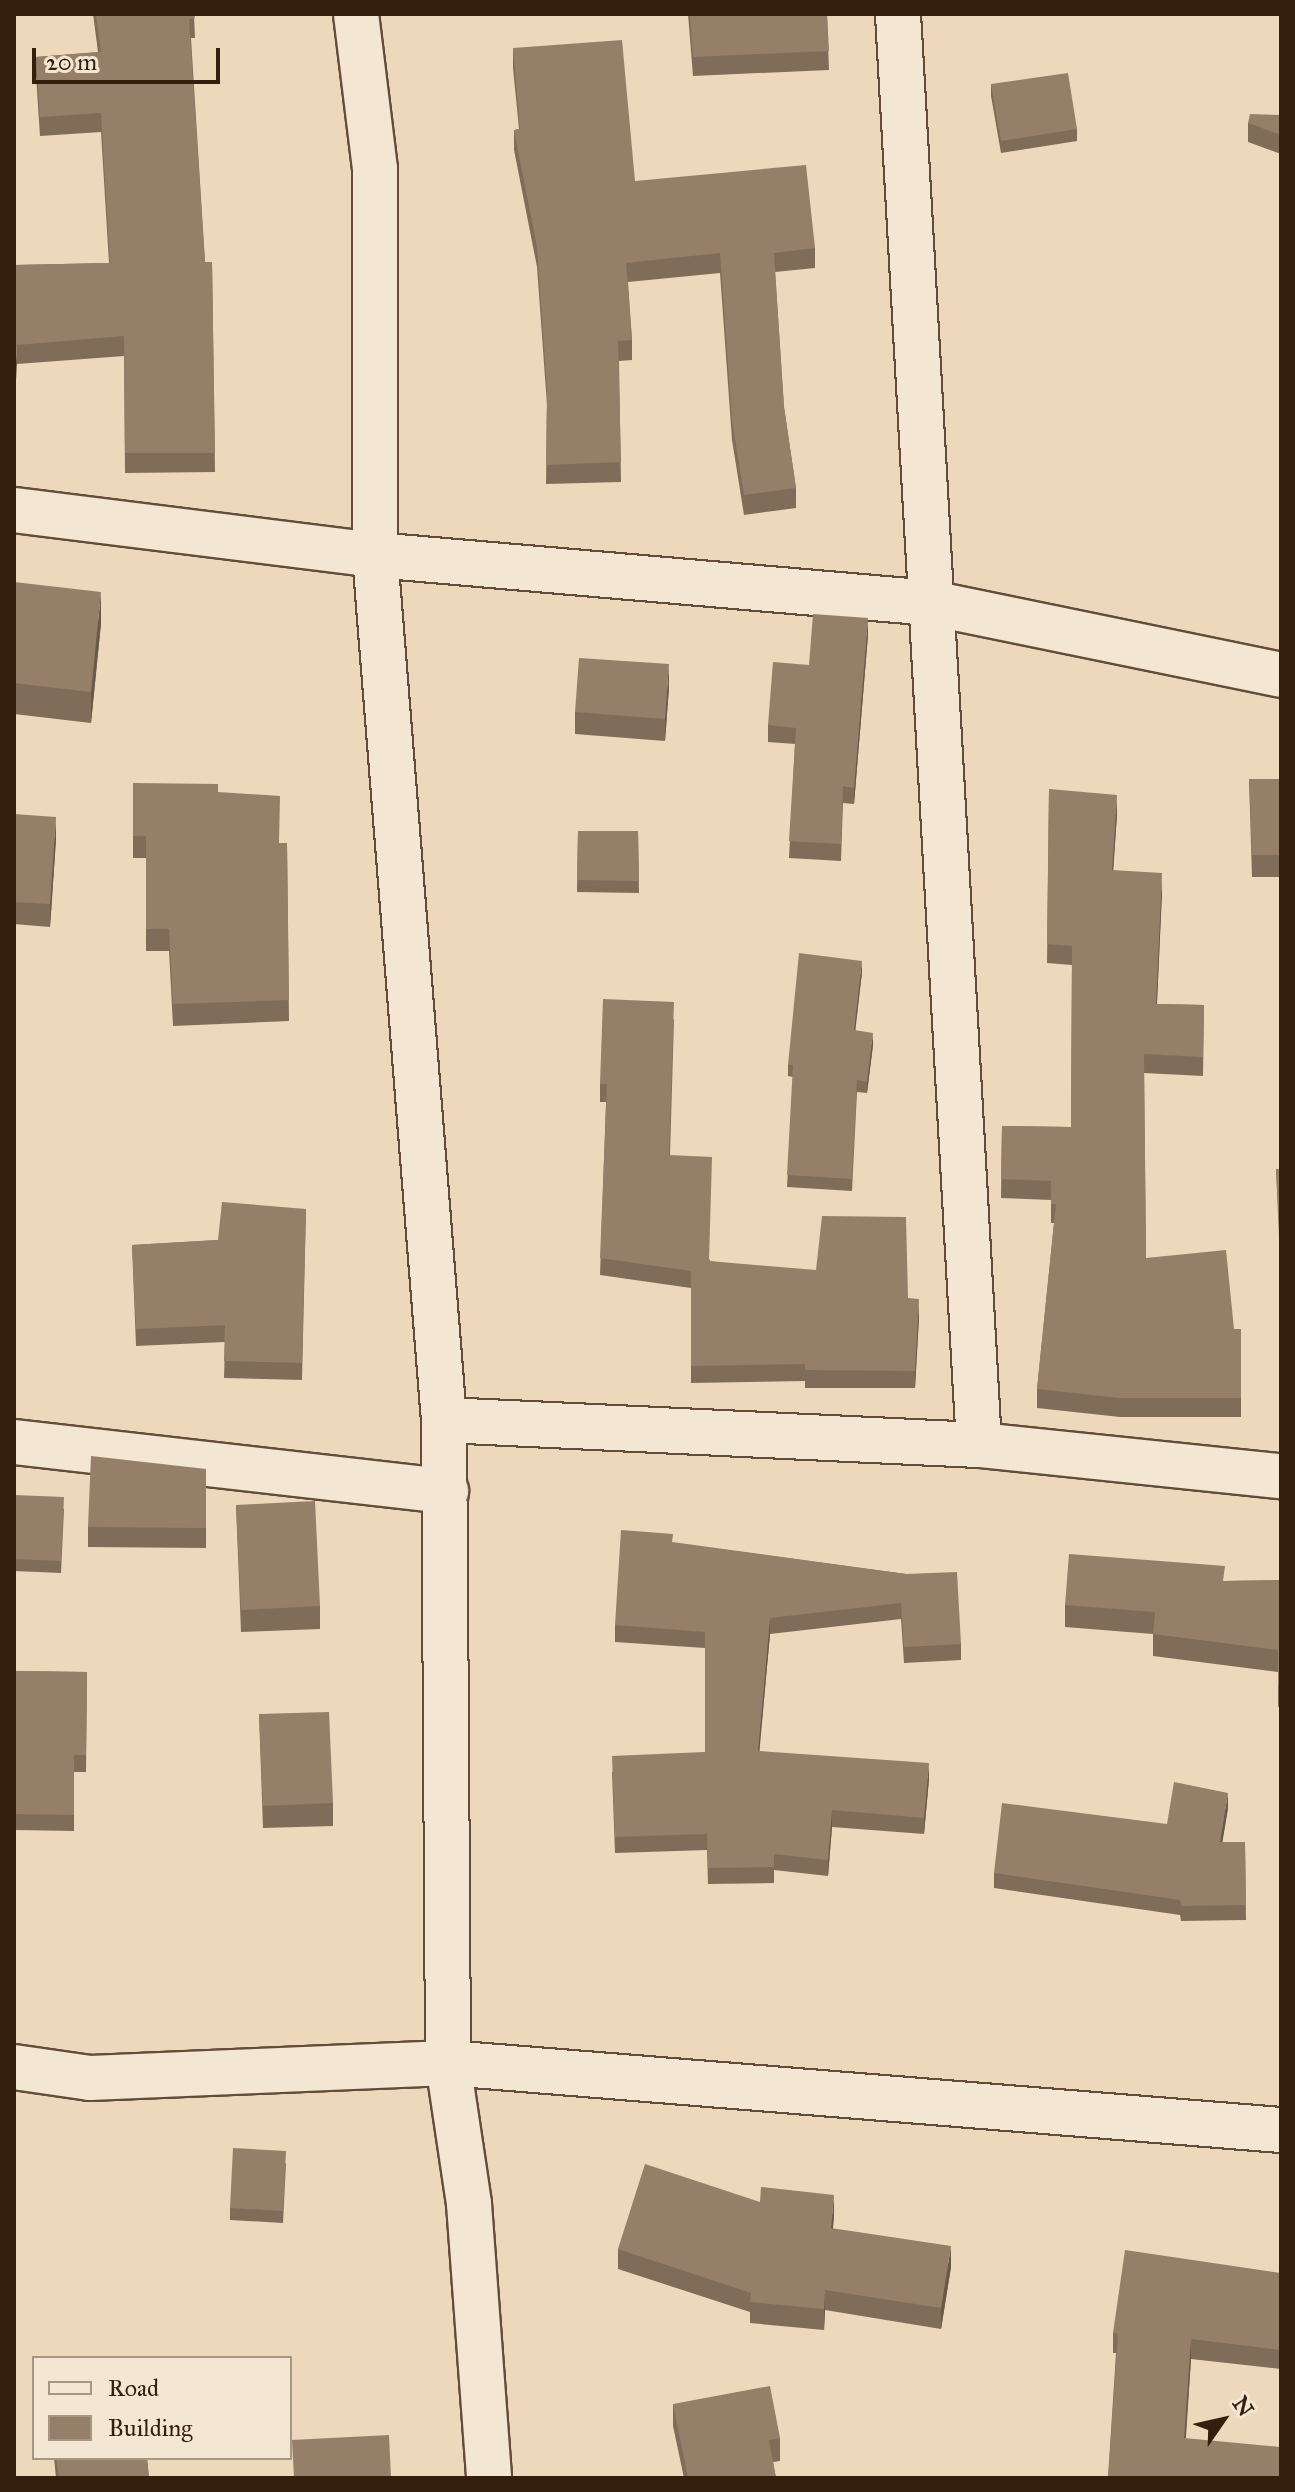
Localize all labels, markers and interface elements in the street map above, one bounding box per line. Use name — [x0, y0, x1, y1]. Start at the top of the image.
scale bar — [36, 32, 224, 82]
text: 20 m — [46, 47, 97, 77]
legend — [32, 2356, 292, 2460]
text: Road — [108, 2373, 159, 2403]
north arrow — [1183, 2380, 1263, 2460]
text: N — [1227, 2391, 1260, 2422]
text: Building — [108, 2413, 193, 2443]

